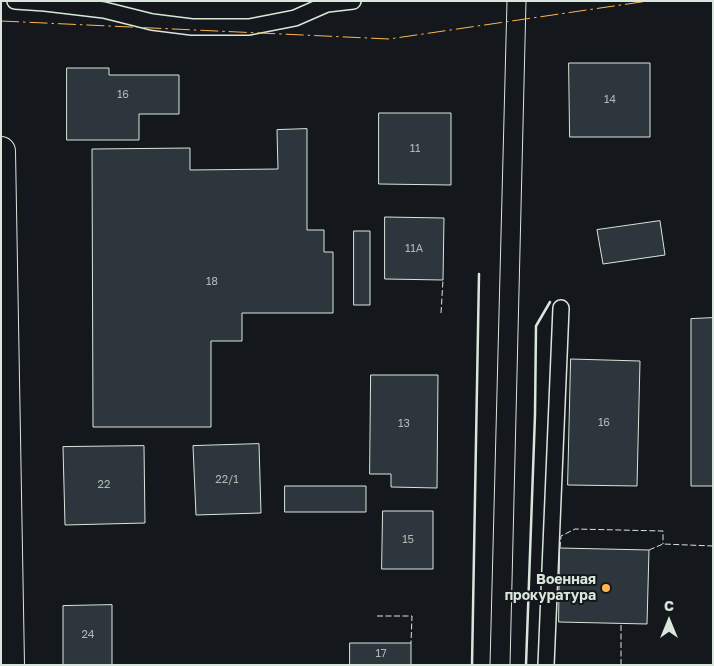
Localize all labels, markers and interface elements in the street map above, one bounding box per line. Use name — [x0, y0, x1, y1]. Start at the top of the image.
house number: 16 — [117, 88, 129, 102]
house number: 14 — [604, 93, 616, 107]
house number: 11 — [410, 142, 420, 156]
house number: 11А — [405, 242, 423, 256]
house number: 18 — [206, 275, 218, 289]
house number: 16 — [598, 416, 610, 430]
house number: 13 — [398, 417, 410, 431]
house number: 22/1 — [215, 473, 239, 487]
house number: 22 — [98, 478, 110, 492]
house number: 15 — [402, 533, 414, 547]
place label: Военная прокуратура — [505, 572, 596, 604]
marker: Военная прокуратура — [600, 582, 612, 594]
north arrow — [644, 596, 694, 646]
text: С — [664, 597, 674, 614]
house number: 24 — [81, 628, 95, 642]
house number: 17 — [375, 647, 387, 661]

